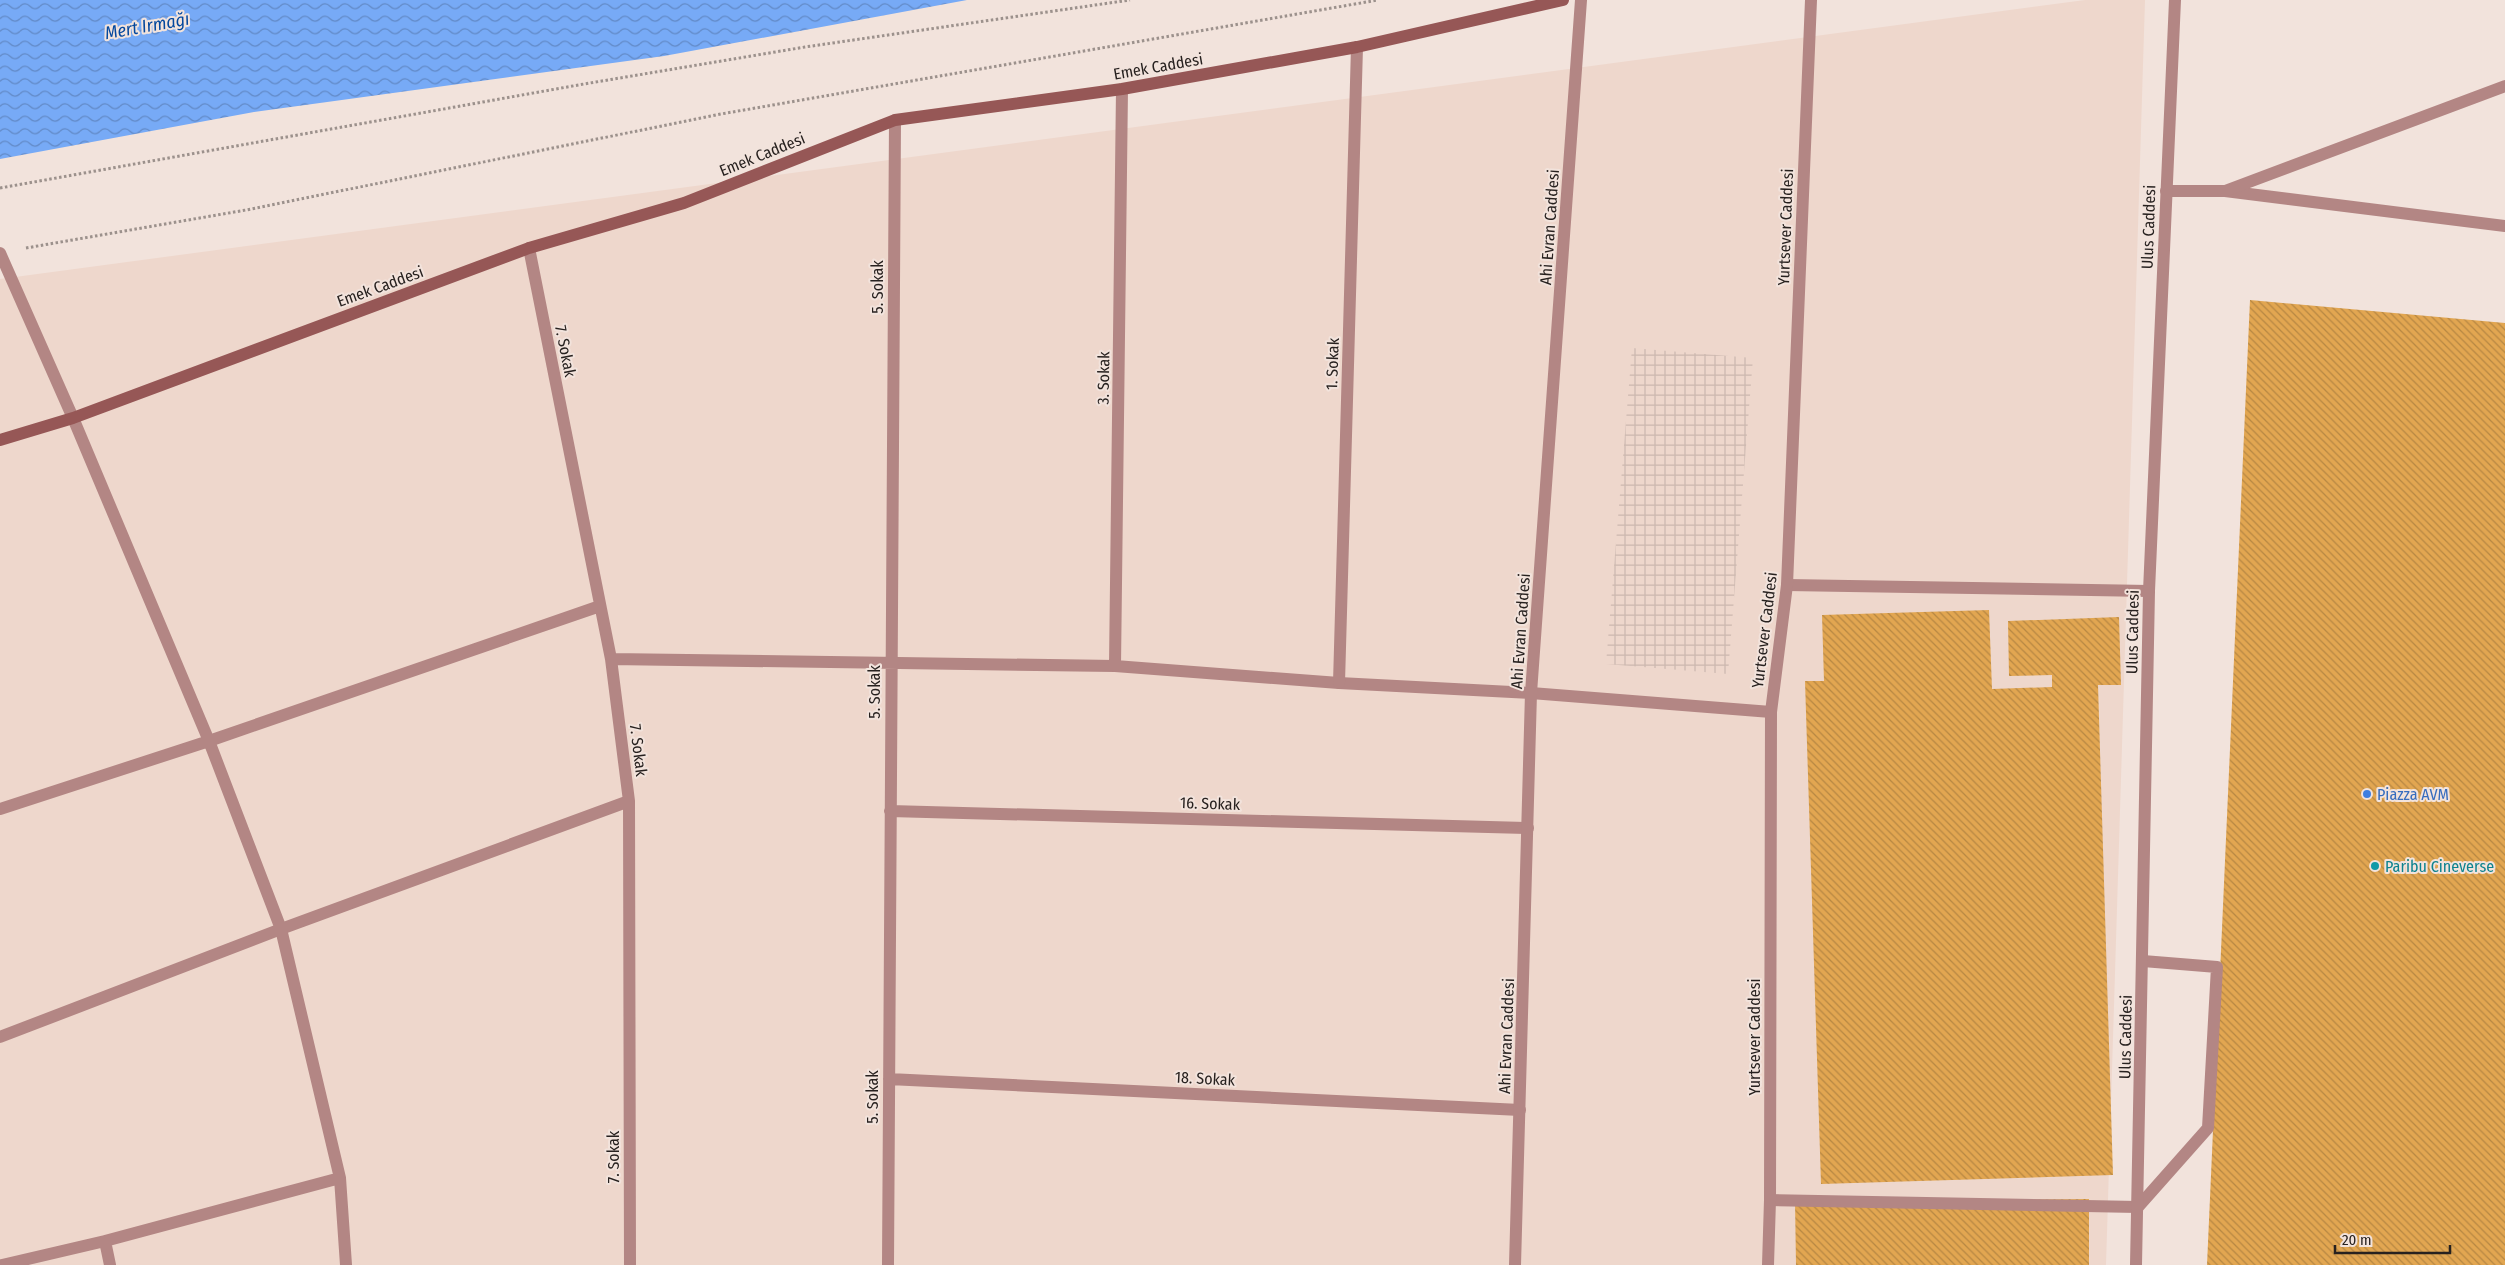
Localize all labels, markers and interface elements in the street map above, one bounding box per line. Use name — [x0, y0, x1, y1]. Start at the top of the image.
water label: Mert Irmağı — [103, 8, 191, 44]
street label: Emek Caddesi — [1112, 49, 1204, 84]
street label: Emek Caddesi — [717, 129, 808, 180]
street label: Yurtsever Caddesi — [1774, 168, 1797, 286]
street label: Ahi Evran Caddesi — [1536, 169, 1563, 285]
street label: Ulus Caddesi — [2138, 185, 2159, 269]
street label: 5. Sokak — [868, 260, 887, 314]
street label: Emek Caddesi — [334, 262, 426, 311]
street label: 7. Sokak — [551, 324, 580, 379]
street label: 1. Sokak — [1322, 337, 1343, 390]
street label: 3. Sokak — [1094, 351, 1113, 405]
street label: Yurtsever Caddesi — [1748, 571, 1781, 689]
street label: Ahi Evran Caddesi — [1507, 573, 1534, 689]
street label: Ulus Caddesi — [2122, 590, 2143, 674]
street label: 5. Sokak — [865, 665, 884, 719]
street label: 7. Sokak — [626, 723, 651, 778]
place label: Piazza AVM — [2377, 785, 2449, 804]
marker: Piazza AVM — [2361, 788, 2373, 800]
street label: 16. Sokak — [1180, 793, 1241, 814]
place label: Paribu Cineverse — [2385, 857, 2494, 876]
marker: Paribu Cineverse — [2369, 860, 2381, 872]
street label: Ahi Evran Caddesi — [1495, 978, 1518, 1094]
street label: Yurtsever Caddesi — [1745, 978, 1764, 1096]
street label: Ulus Caddesi — [2115, 995, 2136, 1079]
street label: 18. Sokak — [1174, 1067, 1236, 1090]
street label: 5. Sokak — [863, 1070, 882, 1124]
street label: 7. Sokak — [604, 1130, 623, 1183]
scale bar — [2335, 1222, 2450, 1254]
text: 20 m — [2342, 1231, 2372, 1249]

